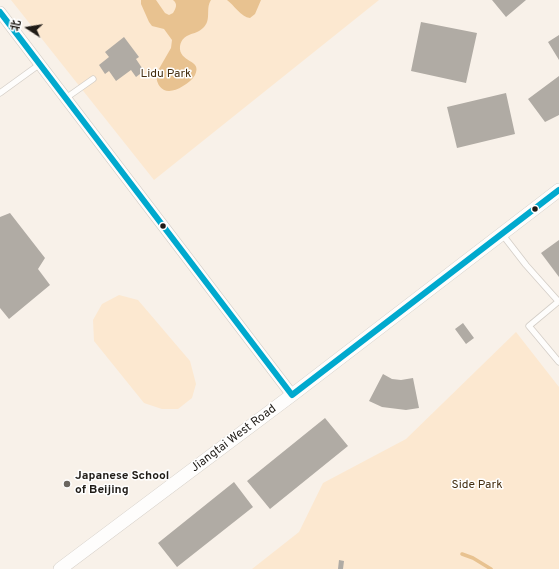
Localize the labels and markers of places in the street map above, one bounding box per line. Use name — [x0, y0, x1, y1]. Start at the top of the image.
unlabelled marker — [530, 204, 540, 214]
unlabelled marker — [158, 221, 168, 231]
place label: Japanese School of Beijing — [75, 470, 169, 498]
marker: Japanese School of Beijing — [62, 479, 72, 489]

